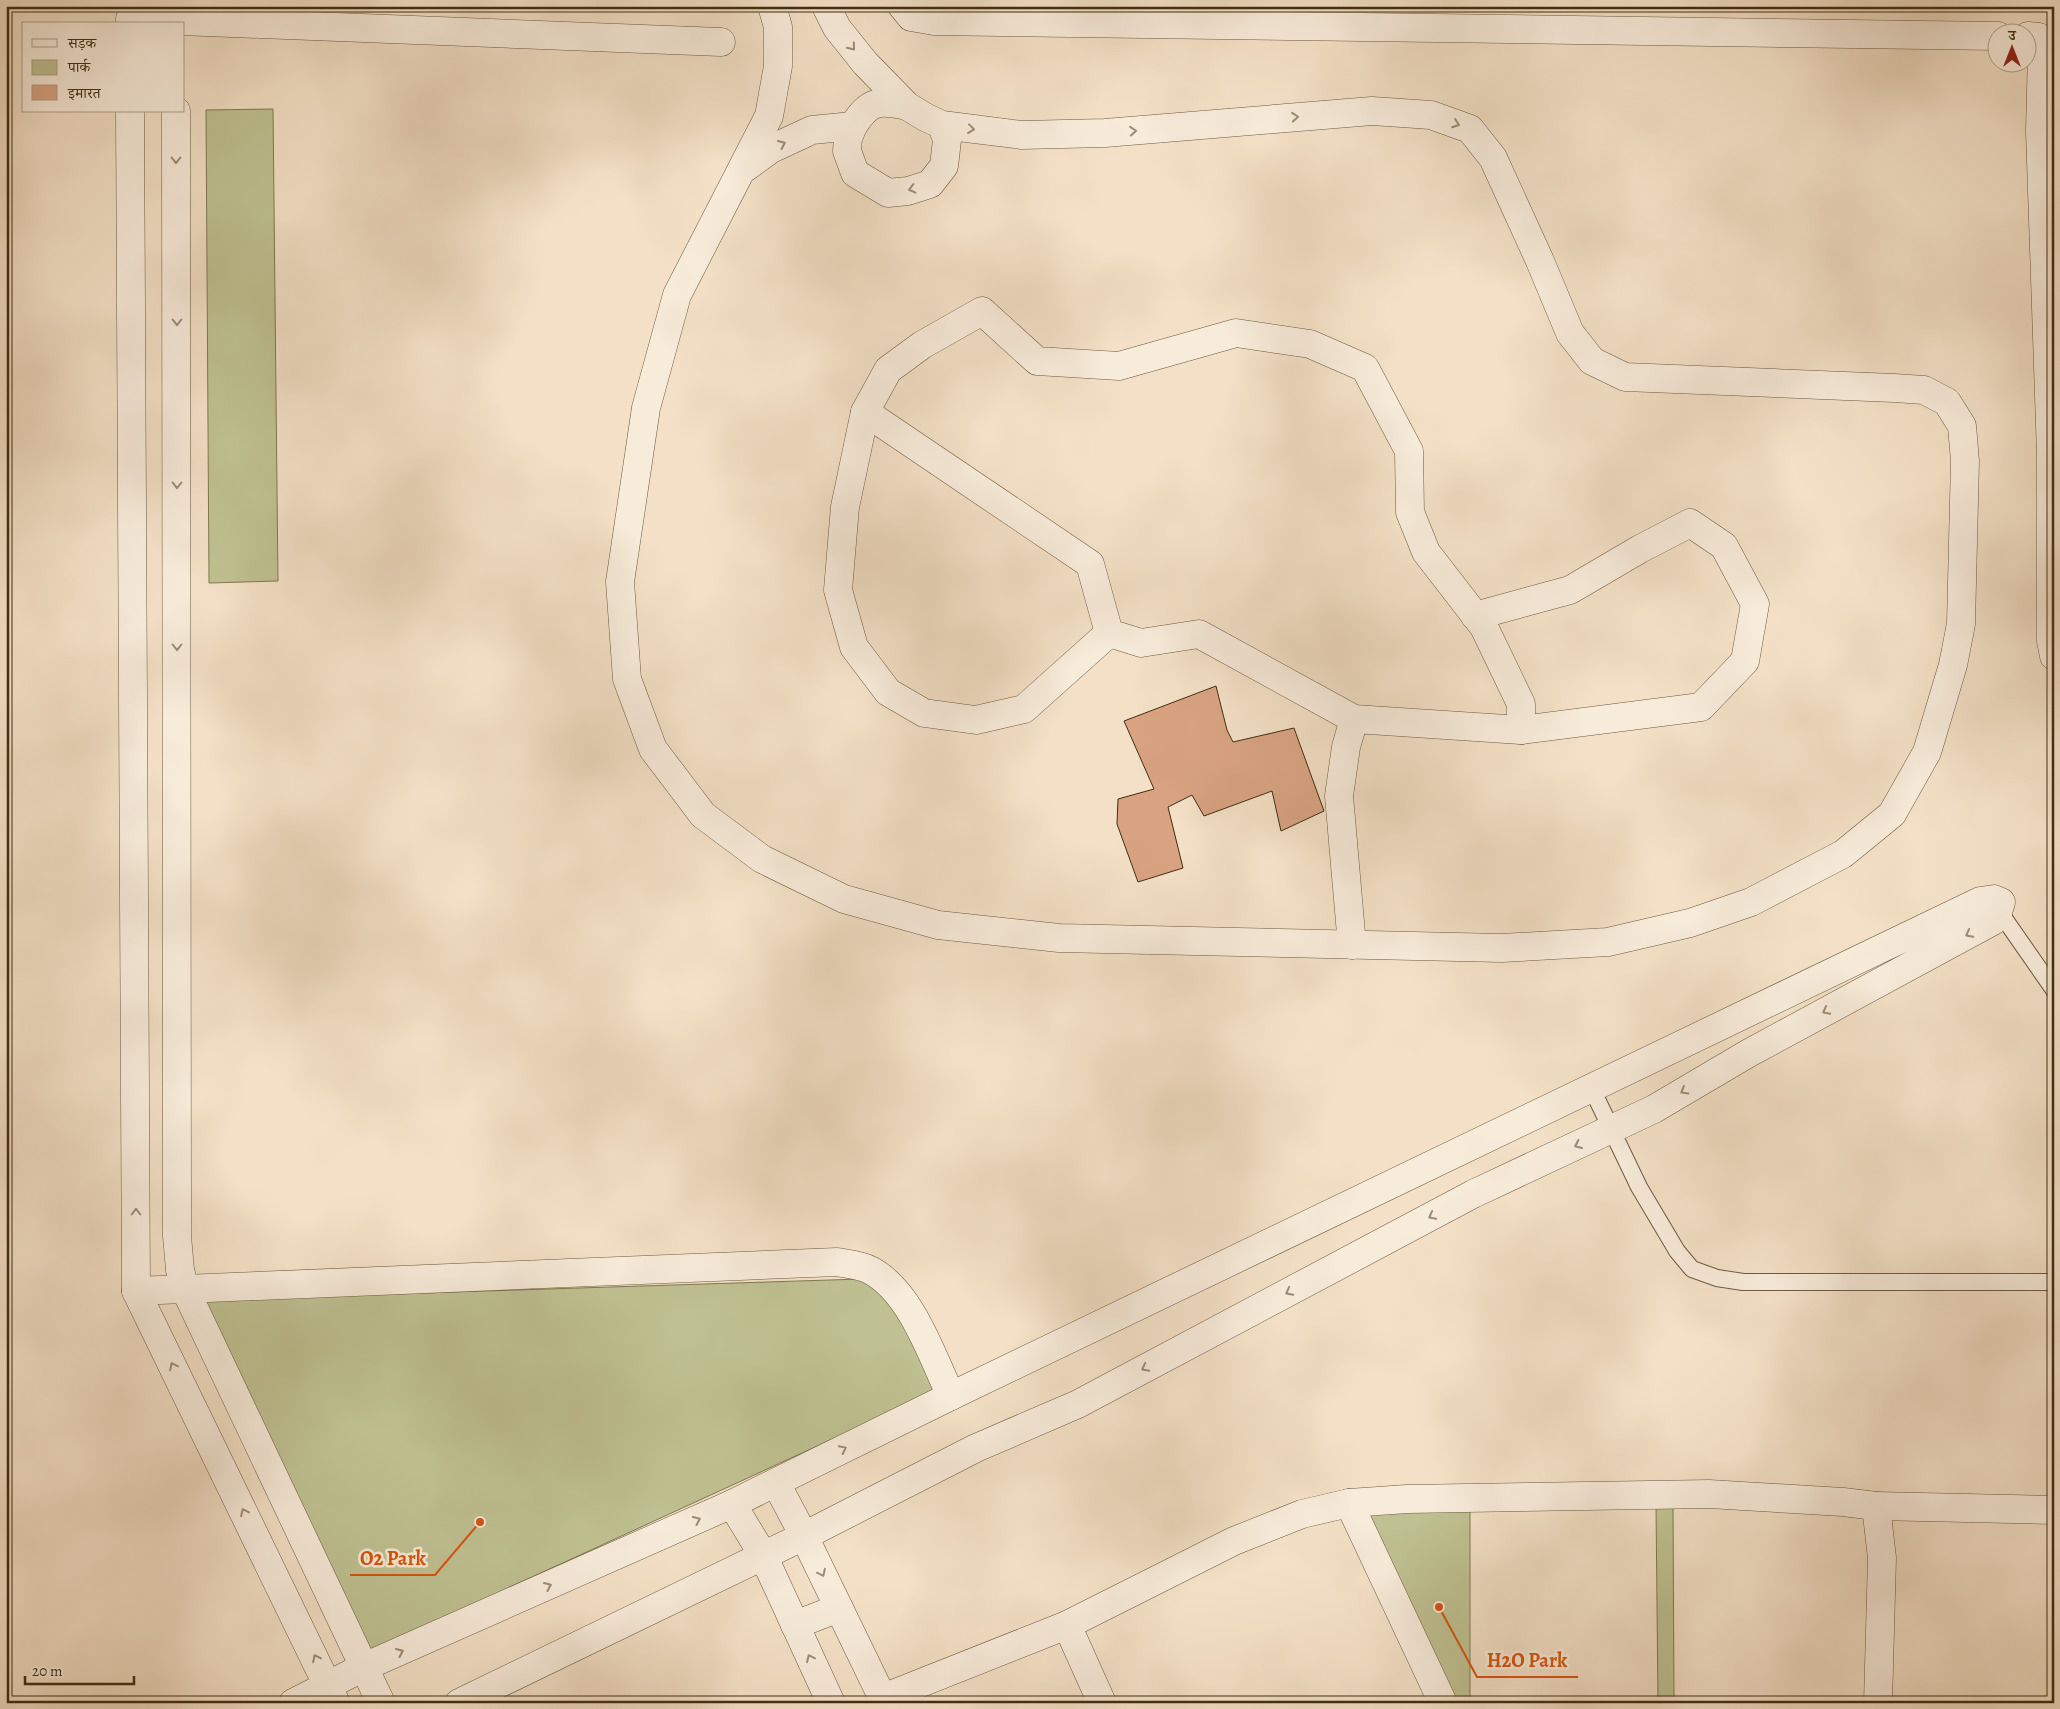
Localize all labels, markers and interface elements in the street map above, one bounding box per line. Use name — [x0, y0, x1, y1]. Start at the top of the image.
legend — [22, 22, 185, 112]
north arrow — [1988, 22, 2038, 72]
text: उ — [2007, 26, 2016, 45]
text: सड़क — [67, 33, 97, 53]
one-way arrow — [847, 41, 855, 50]
text: पार्क — [67, 57, 91, 77]
text: इमारत — [67, 83, 102, 103]
one-way arrow — [1292, 112, 1300, 123]
one-way arrow — [1451, 118, 1460, 128]
one-way arrow — [967, 123, 976, 133]
one-way arrow — [1130, 126, 1138, 137]
one-way arrow — [777, 140, 786, 150]
one-way arrow — [171, 156, 181, 164]
one-way arrow — [908, 184, 916, 194]
one-way arrow — [172, 319, 182, 327]
one-way arrow — [172, 482, 182, 489]
one-way arrow — [172, 644, 182, 652]
one-way arrow — [1965, 928, 1974, 938]
one-way arrow — [1822, 1005, 1831, 1015]
one-way arrow — [1681, 1085, 1690, 1095]
one-way arrow — [1574, 1139, 1583, 1149]
one-way arrow — [130, 1208, 141, 1216]
one-way arrow — [1429, 1210, 1438, 1220]
one-way arrow — [1285, 1286, 1294, 1296]
one-way arrow — [1142, 1362, 1151, 1372]
one-way arrow — [169, 1363, 179, 1372]
one-way arrow — [838, 1446, 847, 1456]
one-way arrow — [240, 1508, 250, 1517]
one-way arrow — [692, 1515, 701, 1526]
callout: O2 Park — [350, 1540, 435, 1575]
text: O2 Park — [360, 1545, 427, 1572]
one-way arrow — [816, 1568, 826, 1577]
one-way arrow — [543, 1581, 552, 1592]
callout: H2O Park — [1477, 1642, 1578, 1677]
one-way arrow — [395, 1647, 404, 1658]
text: H2O Park — [1487, 1647, 1568, 1674]
scale bar — [25, 1654, 134, 1686]
one-way arrow — [311, 1654, 322, 1663]
one-way arrow — [806, 1654, 817, 1663]
text: 20 m — [32, 1661, 63, 1681]

